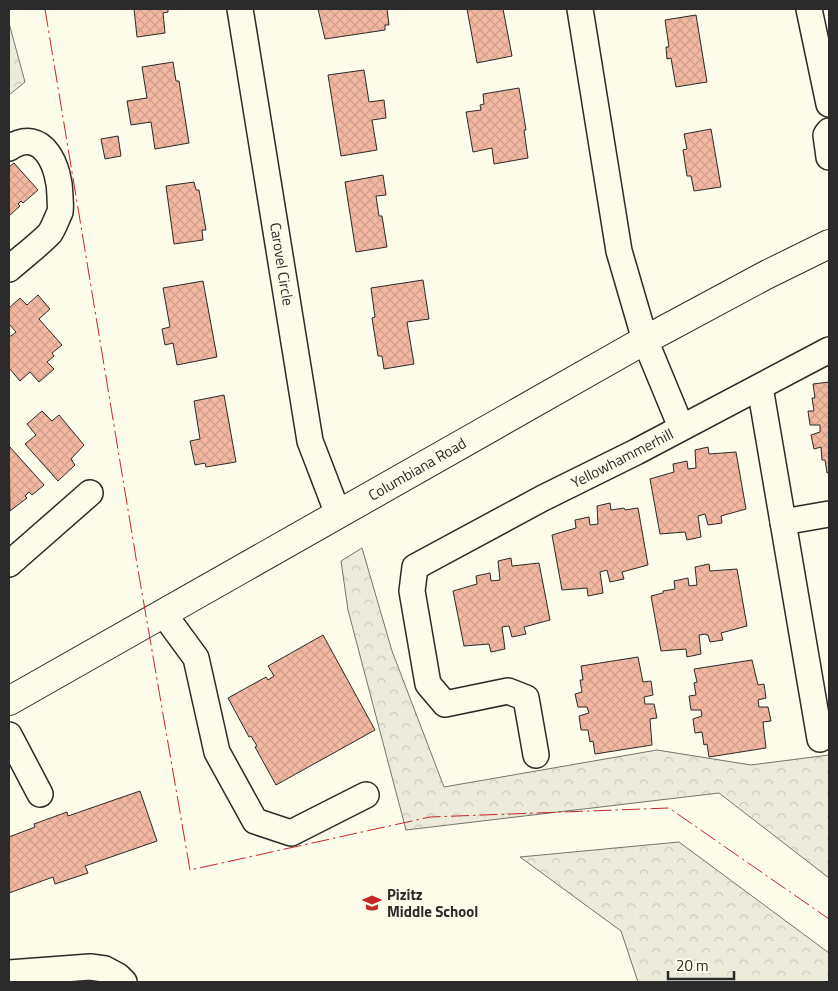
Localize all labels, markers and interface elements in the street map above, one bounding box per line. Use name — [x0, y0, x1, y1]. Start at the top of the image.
street label: Carovel Circle — [264, 221, 300, 307]
street label: Yellowhammerhill — [567, 422, 677, 494]
street label: Columbiana Road — [364, 432, 470, 506]
place label: Pizitz Middle School — [387, 883, 478, 923]
school or university icon: Pizitz Middle School — [361, 892, 383, 914]
scale bar — [668, 948, 734, 980]
text: 20 m — [676, 954, 709, 977]

